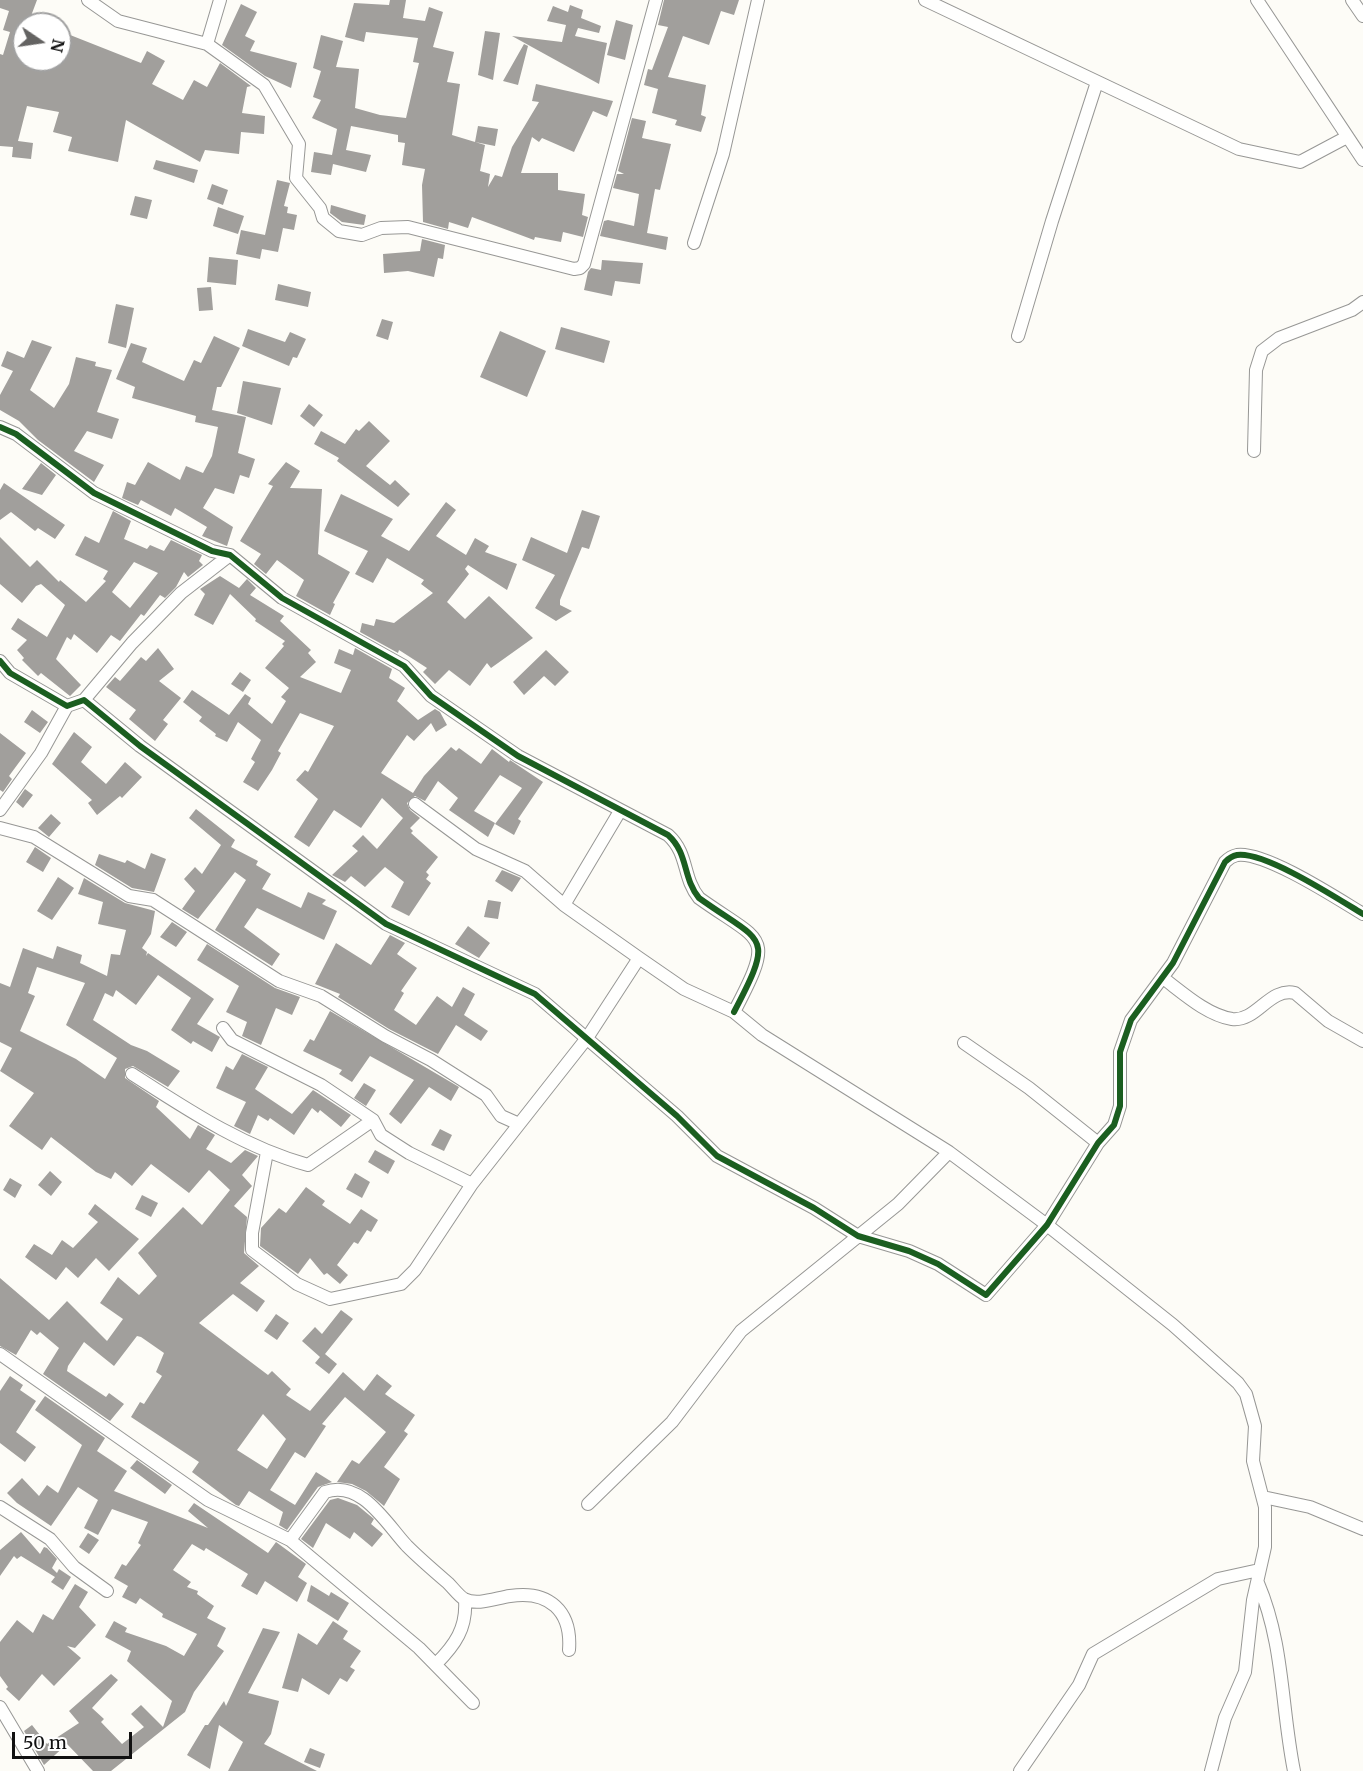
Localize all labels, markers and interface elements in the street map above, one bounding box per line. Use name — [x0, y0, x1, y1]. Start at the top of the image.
north arrow — [12, 12, 72, 72]
text: N — [46, 37, 69, 54]
scale bar — [15, 1720, 135, 1758]
text: 50 m — [23, 1731, 67, 1754]

